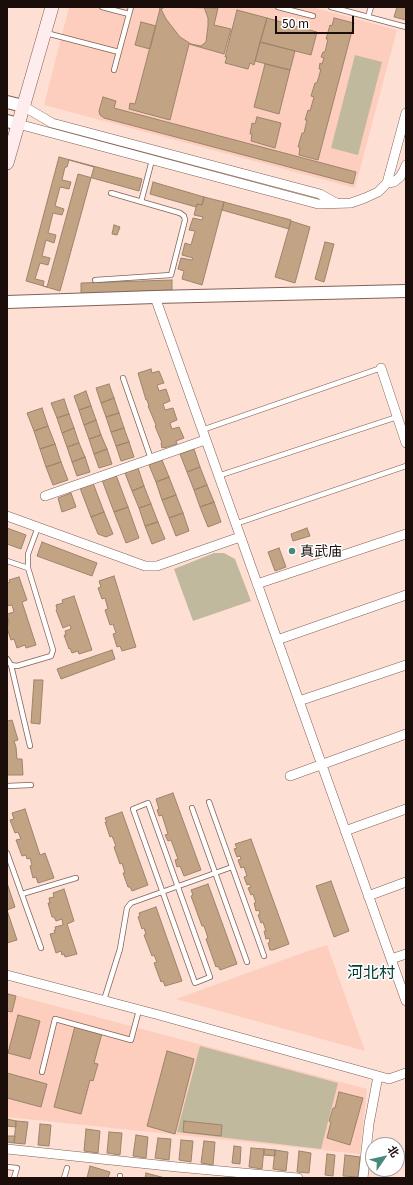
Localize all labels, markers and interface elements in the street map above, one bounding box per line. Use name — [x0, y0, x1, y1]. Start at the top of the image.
scale bar — [277, 8, 356, 34]
text: 50 m — [282, 14, 309, 31]
place label: 真武庙 — [300, 543, 342, 559]
marker: 真武庙 — [287, 546, 297, 556]
district label: 河北村 — [347, 962, 395, 982]
north arrow — [365, 1137, 405, 1177]
text: 北 — [384, 1142, 404, 1160]

